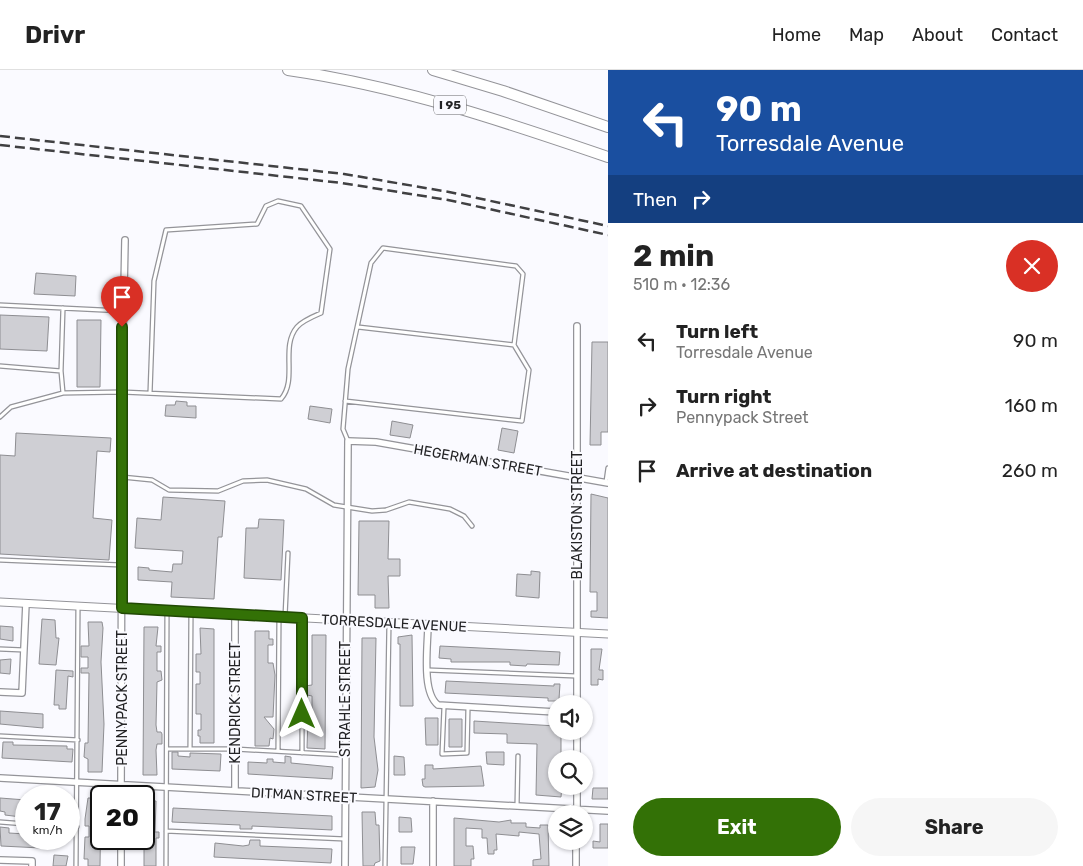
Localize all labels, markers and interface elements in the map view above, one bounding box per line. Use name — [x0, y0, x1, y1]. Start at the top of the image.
text: Drivr — [25, 21, 85, 49]
text: Home — [772, 24, 821, 46]
text: Map — [849, 24, 884, 46]
text: About — [912, 24, 963, 46]
text: Contact — [991, 24, 1058, 46]
text: 90 m — [716, 88, 802, 130]
icon: left — [633, 90, 698, 155]
road number: I 95 — [434, 96, 466, 114]
text: Torresdale Avenue — [716, 130, 904, 157]
icon: right — [687, 185, 715, 213]
text: Then — [633, 188, 677, 211]
text: 2 min — [633, 238, 714, 274]
button: close — [1006, 240, 1058, 292]
text: 510 m · 12:36 — [633, 275, 730, 294]
pin — [101, 276, 143, 327]
icon: arrive — [108, 283, 136, 311]
text: Turn left — [676, 320, 758, 343]
icon: left — [633, 327, 661, 355]
text: 90 m — [1013, 329, 1058, 352]
text: Torresdale Avenue — [676, 343, 813, 362]
text: Turn right — [676, 385, 771, 408]
icon: right — [633, 392, 661, 420]
text: 160 m — [1005, 394, 1058, 417]
text: Pennypack Street — [676, 408, 809, 427]
street label: HEGERMAN STREET — [412, 441, 543, 480]
street label: BLAKISTON STREET — [569, 451, 586, 579]
icon: arrive — [633, 457, 661, 485]
text: Arrive at destination — [676, 459, 872, 482]
text: 260 m — [1002, 459, 1058, 482]
street label: TORRESDALE AVENUE — [321, 611, 467, 636]
street label: PENNYPACK STREET — [114, 630, 131, 766]
street label: STRAHLE STREET — [337, 641, 354, 757]
street label: KENDRICK STREET — [227, 642, 244, 764]
position arrow — [275, 687, 327, 739]
map controls — [548, 695, 593, 850]
button: sound — [548, 695, 593, 740]
button: search — [548, 750, 593, 795]
street label: DITMAN STREET — [251, 784, 357, 807]
speed limit sign: 20 — [90, 785, 155, 850]
text: 17 — [34, 797, 61, 826]
button: Exit — [633, 798, 841, 856]
button: Share — [851, 798, 1058, 856]
button: layers — [548, 805, 593, 850]
text: km/h — [33, 823, 62, 837]

